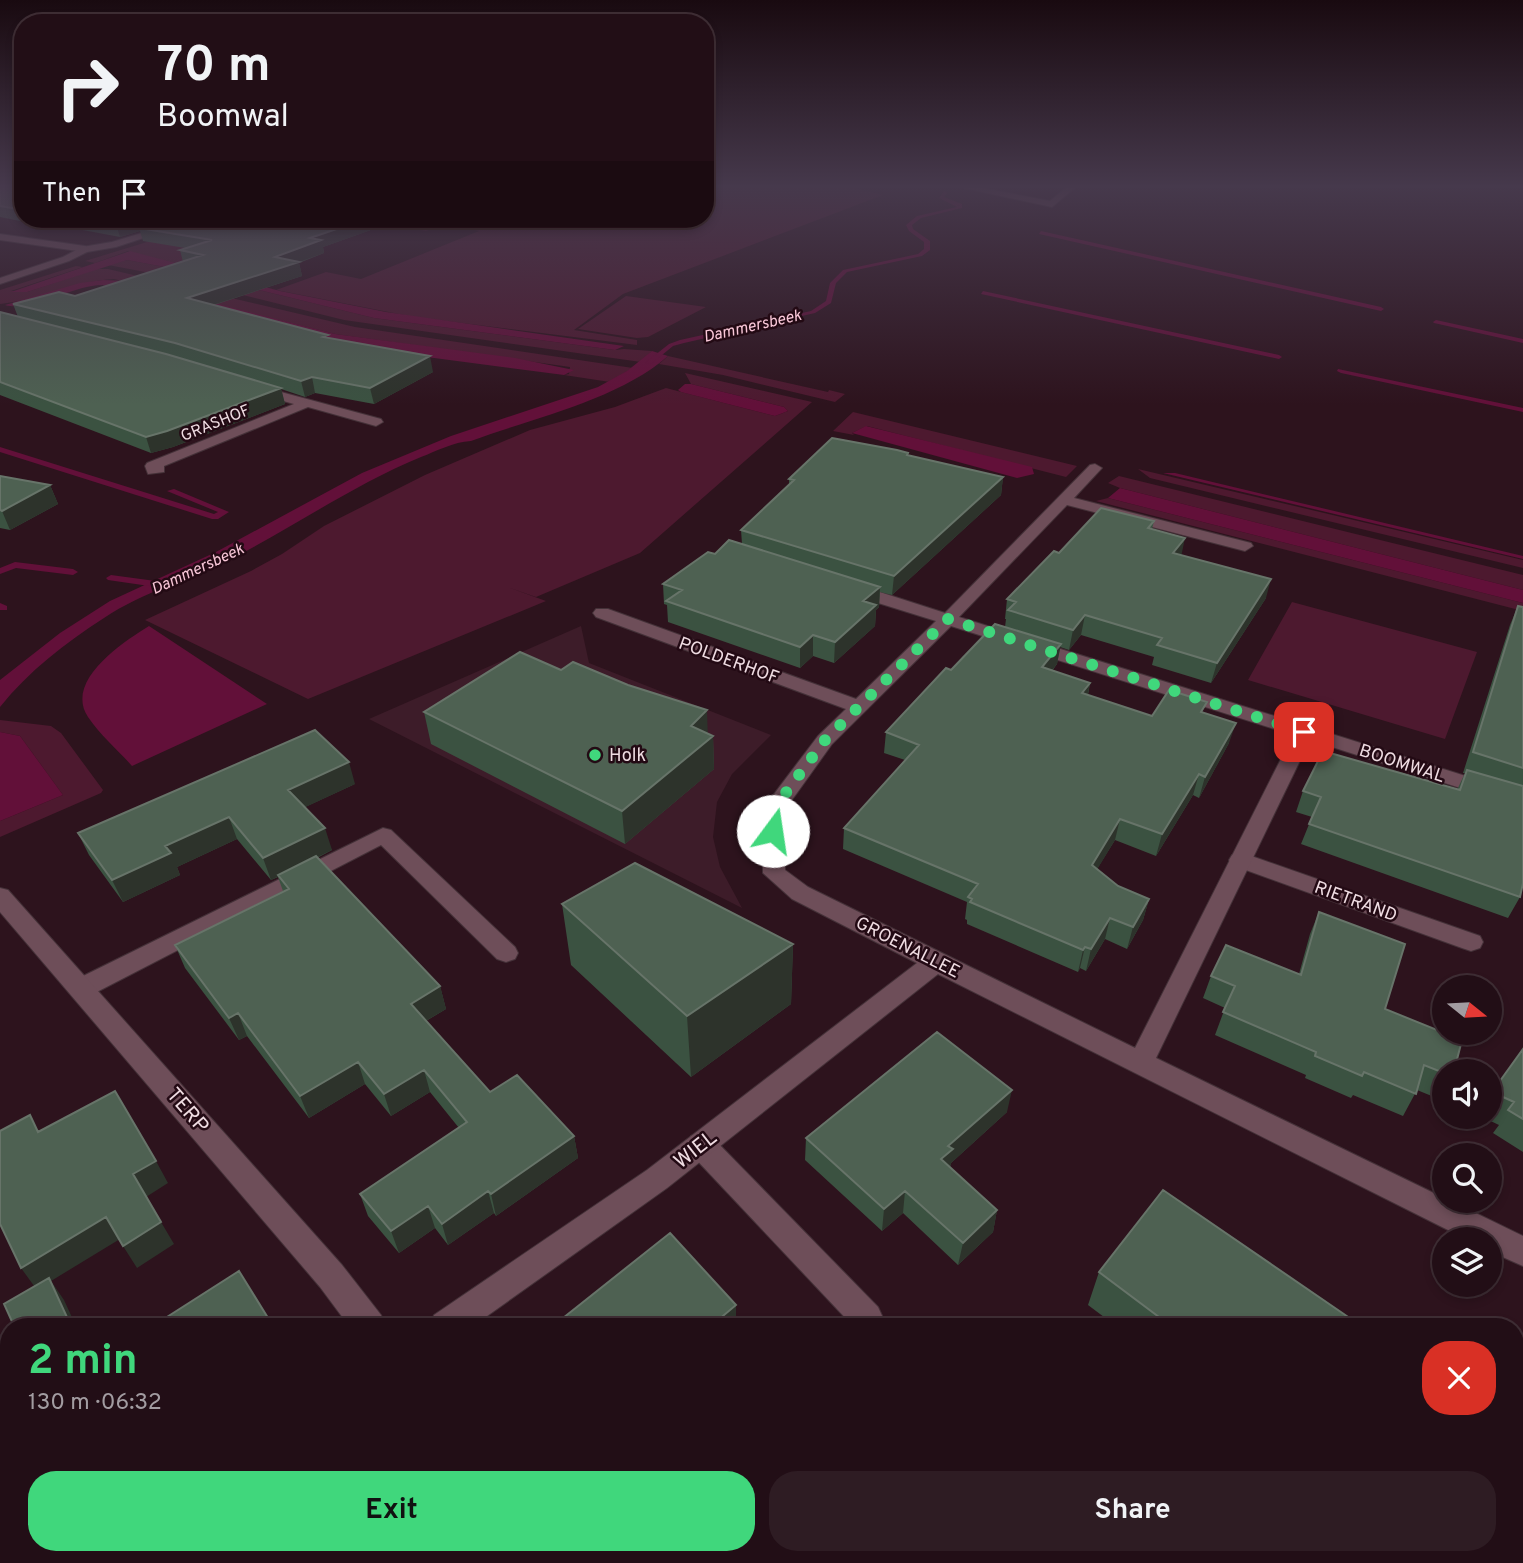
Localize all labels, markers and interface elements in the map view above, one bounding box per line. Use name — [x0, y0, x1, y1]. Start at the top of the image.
text: 70 m — [157, 37, 271, 99]
icon: right — [42, 42, 133, 133]
text: Boomwal — [157, 98, 289, 138]
icon: arrive — [115, 175, 153, 213]
text: Then — [42, 178, 101, 211]
water label: Dammersbeek — [701, 306, 804, 348]
street label: GRASHOF — [178, 401, 253, 447]
water label: Dammersbeek — [148, 539, 248, 600]
street label: POLDERHOF — [675, 633, 782, 690]
pin — [1274, 702, 1334, 762]
icon: arrive — [1285, 713, 1323, 751]
street label: BOOMWAL — [1356, 740, 1447, 789]
place label: Holk — [609, 745, 646, 768]
marker: Holk — [587, 747, 603, 763]
position arrow — [736, 794, 810, 868]
street label: RIETRAND — [1311, 877, 1400, 928]
street label: GROENALLEE — [851, 912, 963, 984]
north arrow — [1432, 975, 1502, 1045]
map controls — [1432, 975, 1502, 1297]
button: sound — [1432, 1059, 1502, 1129]
street label: TERP — [160, 1083, 214, 1139]
street label: WIEL — [669, 1125, 723, 1175]
button: search — [1432, 1143, 1502, 1213]
button: layers — [1432, 1227, 1502, 1297]
text: 2 min — [28, 1336, 138, 1389]
button: close — [1422, 1341, 1496, 1415]
text: 130 m · 06:32 — [28, 1389, 162, 1418]
button: Exit — [28, 1471, 755, 1551]
button: Share — [769, 1471, 1496, 1551]

